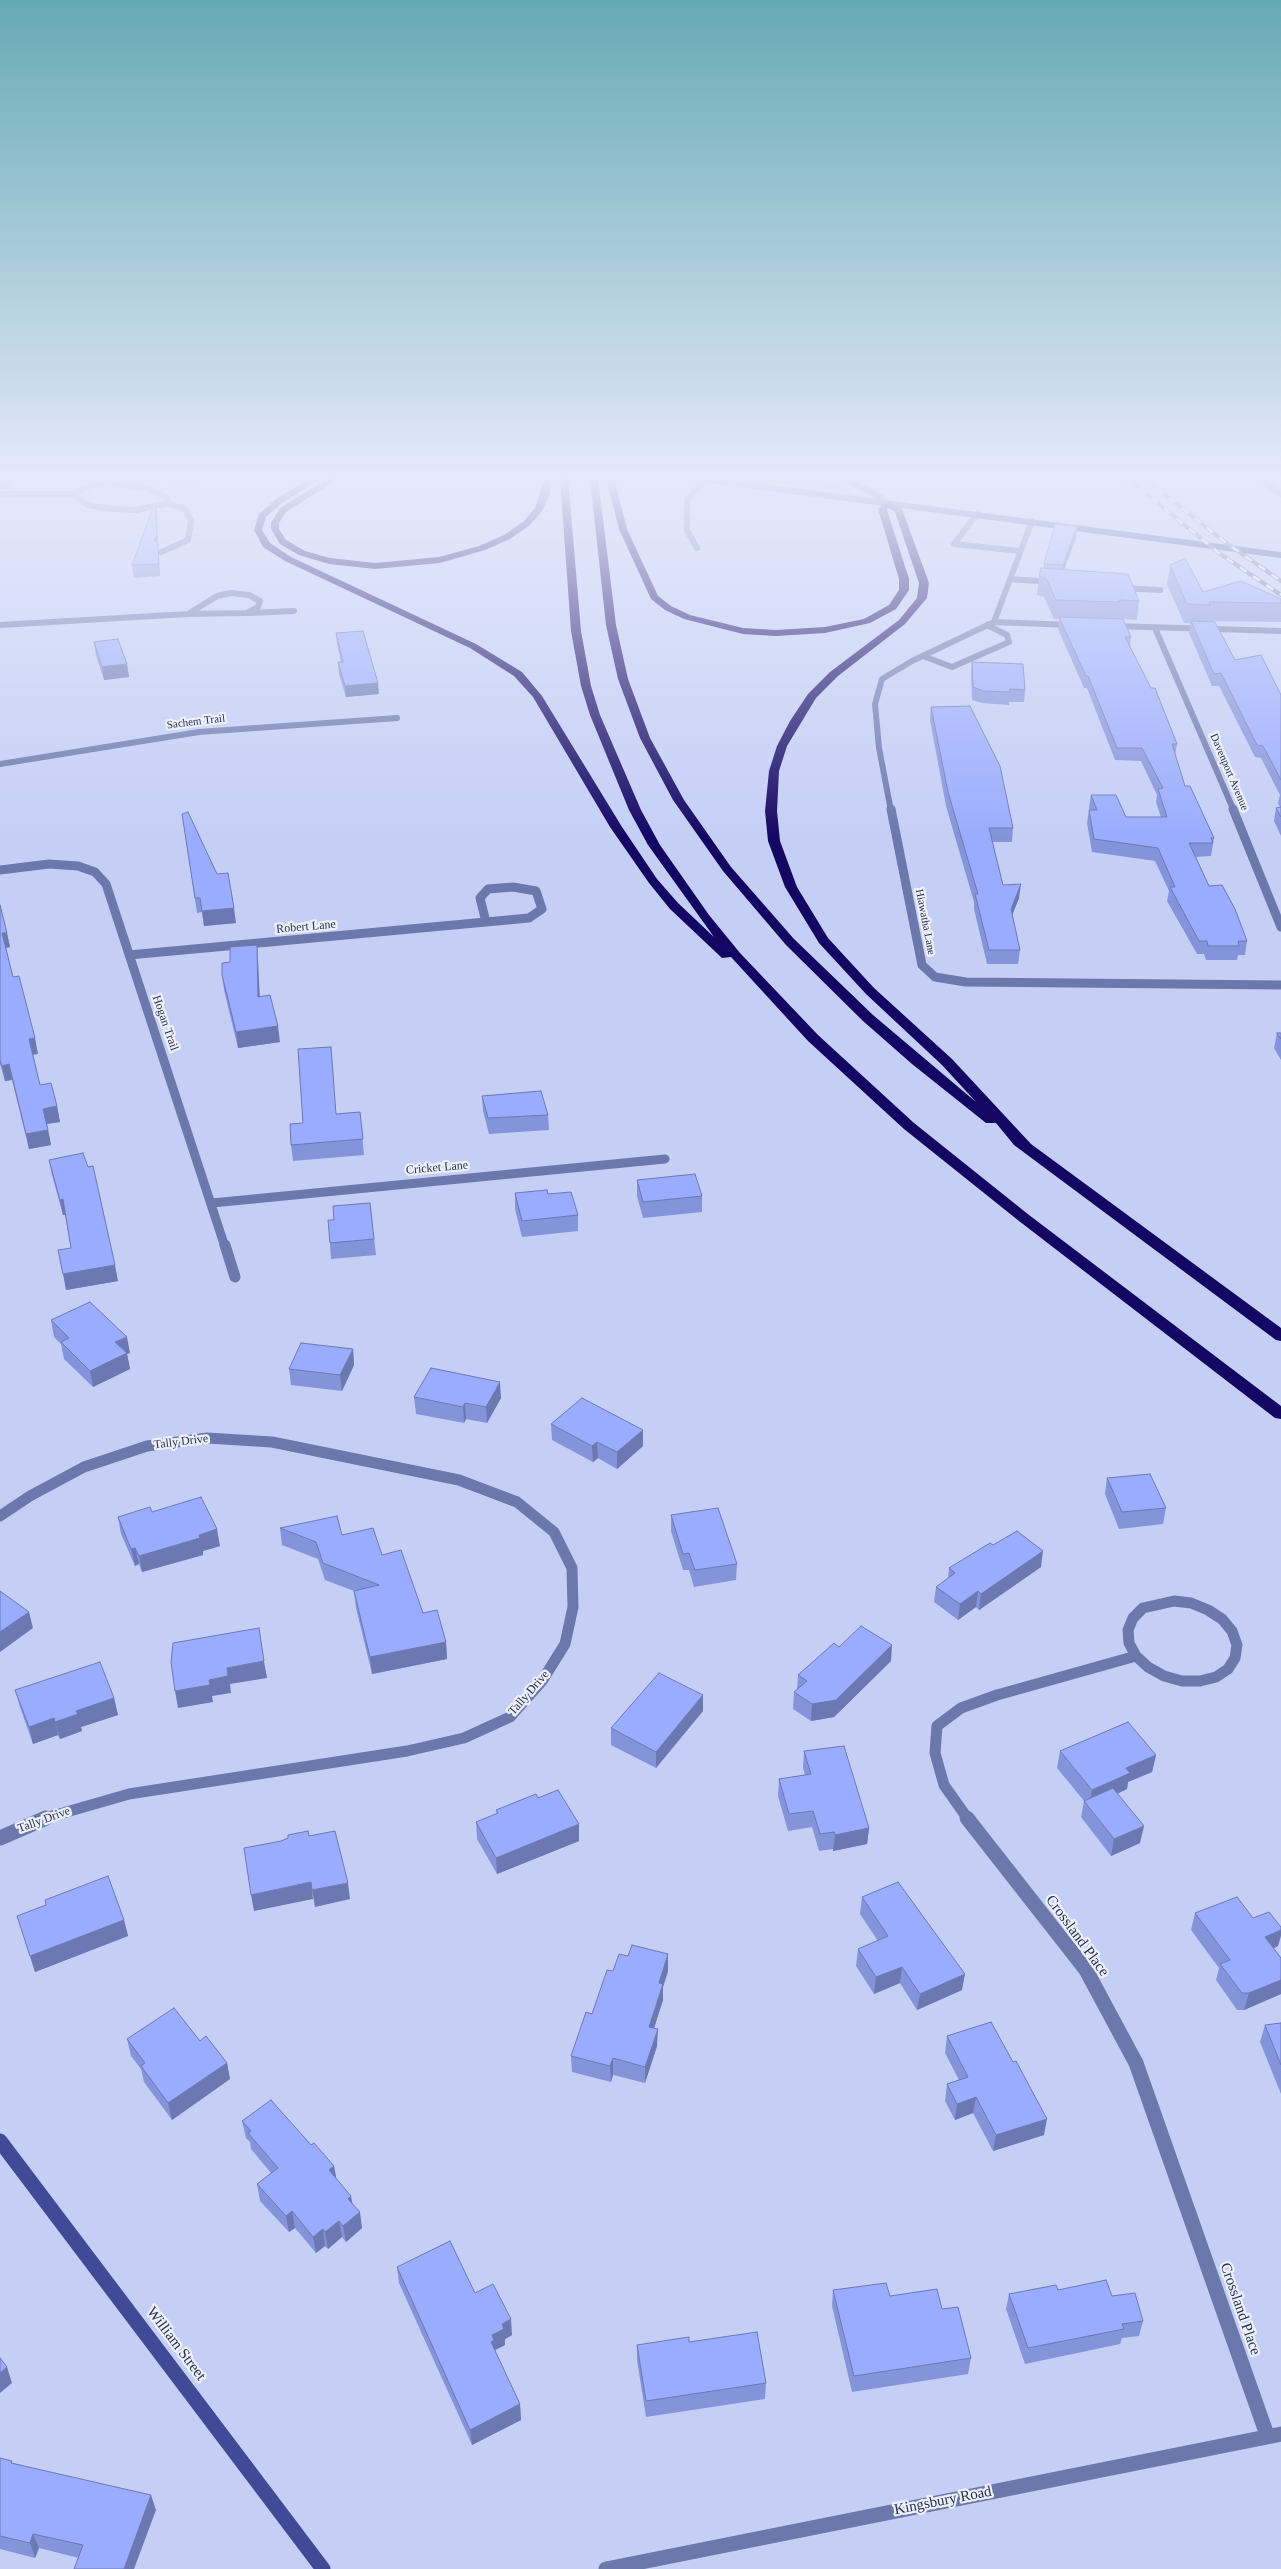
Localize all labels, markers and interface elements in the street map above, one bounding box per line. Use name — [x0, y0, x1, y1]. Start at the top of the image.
street label: Sachem Trail — [166, 712, 226, 732]
street label: Davenport Avenue — [1207, 731, 1251, 813]
street label: Hiawatha Lane — [912, 888, 938, 956]
street label: Robert Lane — [276, 917, 336, 937]
street label: Hogan Trail — [149, 993, 181, 1053]
street label: Cricket Lane — [405, 1158, 469, 1178]
street label: Tally Drive — [153, 1432, 209, 1452]
street label: Tally Drive — [506, 1668, 552, 1718]
street label: Tally Drive — [16, 1804, 72, 1836]
street label: Crossland Place — [1041, 1892, 1113, 1980]
street label: Crossland Place — [1216, 2261, 1264, 2357]
street label: William Street — [143, 2304, 209, 2384]
street label: Kingsbury Road — [893, 2483, 993, 2519]

